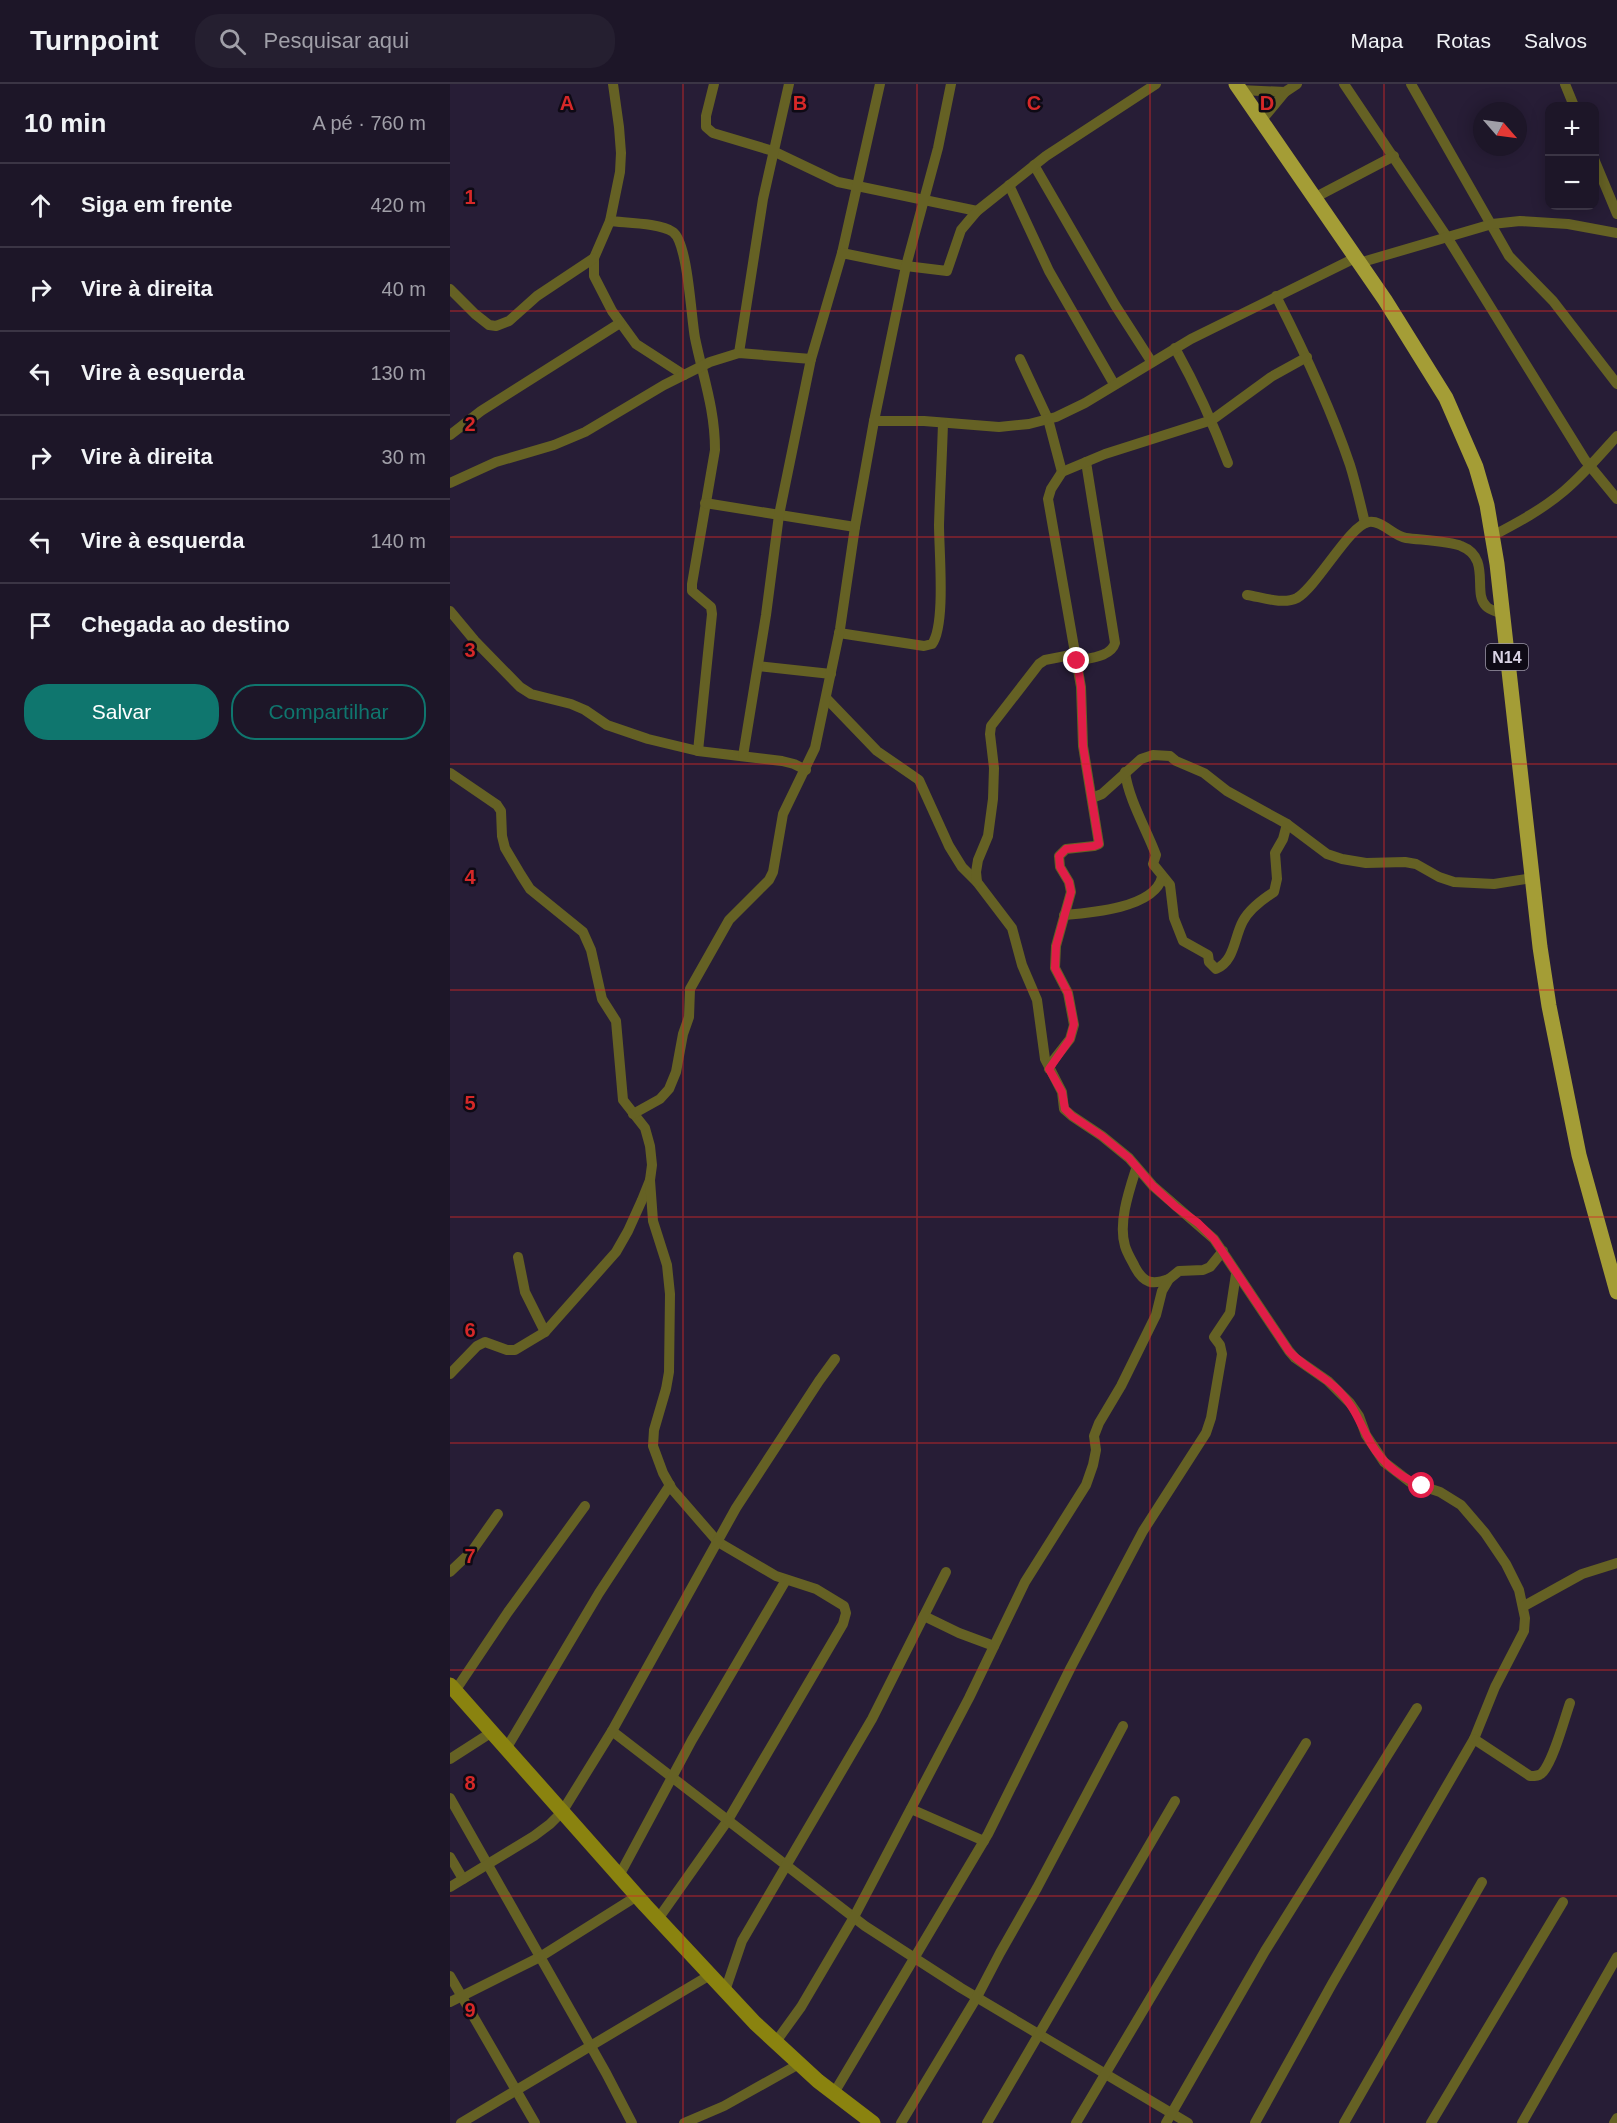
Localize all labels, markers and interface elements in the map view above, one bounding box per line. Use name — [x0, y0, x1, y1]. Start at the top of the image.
search box — [195, 14, 615, 68]
text: Turnpoint — [30, 25, 159, 56]
icon: search — [216, 25, 249, 58]
text: Pesquisar aqui — [264, 28, 409, 53]
text: Mapa — [1351, 29, 1403, 52]
text: Rotas — [1436, 29, 1491, 52]
text: Salvos — [1524, 29, 1587, 52]
text: A — [560, 92, 574, 114]
text: B — [793, 92, 807, 114]
text: C — [1027, 92, 1041, 114]
text: D — [1260, 92, 1274, 114]
north arrow — [1473, 102, 1527, 156]
map controls — [1545, 102, 1599, 210]
button: + — [1545, 102, 1599, 156]
text: 10 min — [24, 108, 106, 138]
text: A pé · 760 m — [313, 112, 426, 134]
button: − — [1545, 156, 1599, 210]
text: 1 — [464, 186, 476, 208]
icon: ahead — [24, 189, 57, 222]
text: Siga em frente — [81, 192, 233, 217]
text: 420 m — [370, 194, 426, 216]
icon: right — [24, 273, 57, 306]
text: Vire à direita — [81, 276, 213, 301]
text: 40 m — [382, 278, 426, 300]
icon: left — [24, 357, 57, 390]
text: Vire à esquerda — [81, 360, 244, 385]
text: 130 m — [370, 362, 426, 384]
text: 2 — [464, 413, 476, 435]
icon: right — [24, 441, 57, 474]
text: Vire à direita — [81, 444, 213, 469]
text: 30 m — [382, 446, 426, 468]
icon: left — [24, 525, 57, 558]
text: Vire à esquerda — [81, 528, 244, 553]
text: 140 m — [370, 530, 426, 552]
icon: arrive — [24, 609, 57, 642]
text: Chegada ao destino — [81, 612, 290, 637]
text: 3 — [464, 639, 476, 661]
road number: N14 — [1486, 644, 1528, 670]
route end — [1063, 647, 1089, 673]
button: Salvar — [24, 684, 219, 740]
button: Compartilhar — [231, 684, 426, 740]
text: 4 — [464, 866, 476, 888]
text: 5 — [464, 1092, 476, 1114]
text: 6 — [464, 1319, 476, 1341]
route start — [1408, 1472, 1434, 1498]
text: 7 — [464, 1545, 476, 1567]
text: 8 — [464, 1772, 476, 1794]
text: 9 — [464, 1999, 476, 2021]

